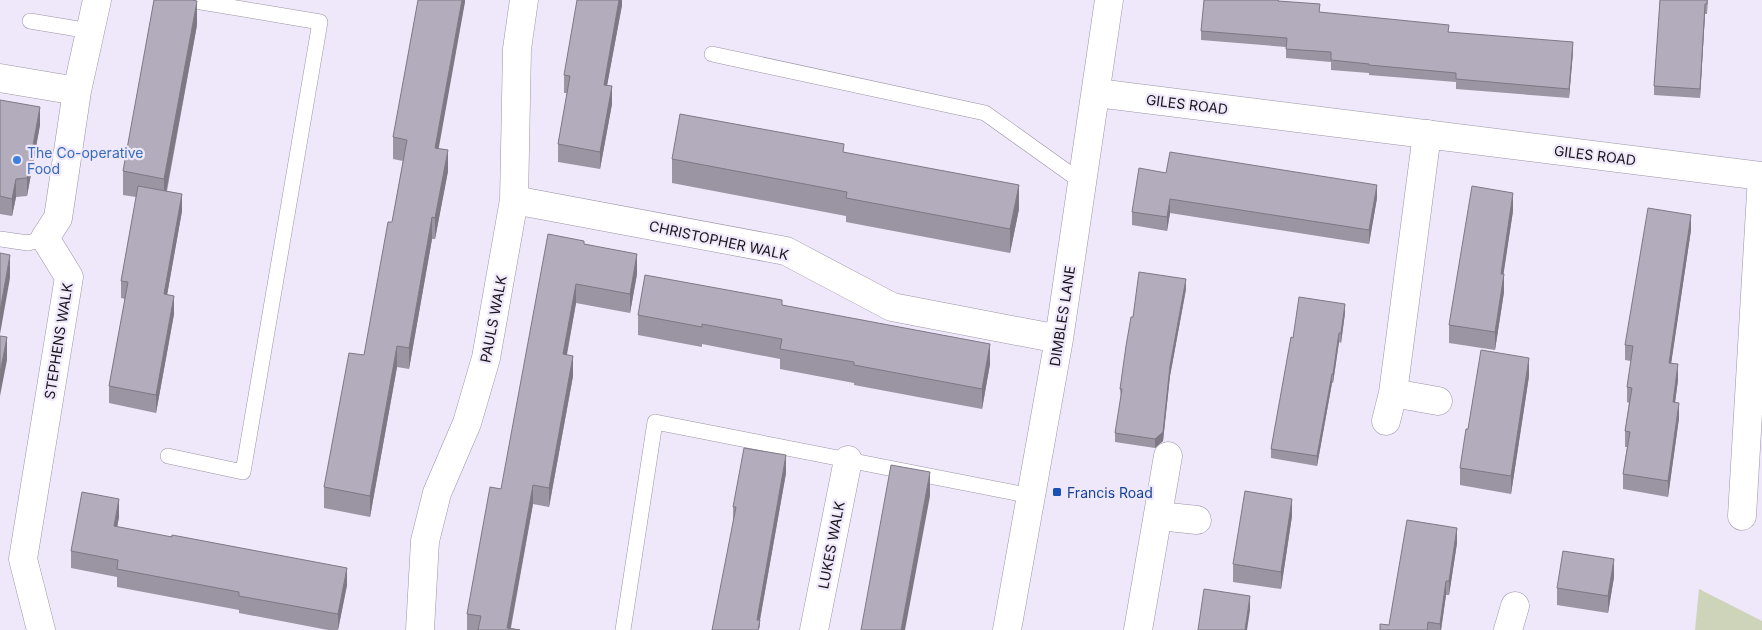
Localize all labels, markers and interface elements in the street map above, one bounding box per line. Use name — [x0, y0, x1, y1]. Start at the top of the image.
street label: GILES ROAD — [1145, 91, 1229, 117]
street label: GILES ROAD — [1553, 142, 1637, 168]
place label: The Co-operative Food — [27, 144, 143, 177]
marker: The Co-operative Food — [11, 154, 23, 166]
street label: CHRISTOPHER WALK — [648, 217, 791, 263]
street label: DIMBLES LANE — [1046, 265, 1078, 367]
street label: PAULS WALK — [476, 273, 510, 364]
street label: STEPHENS WALK — [40, 281, 76, 400]
place label: Francis Road — [1067, 484, 1153, 501]
marker: Francis Road — [1051, 486, 1063, 498]
street label: LUKES WALK — [814, 499, 848, 590]

